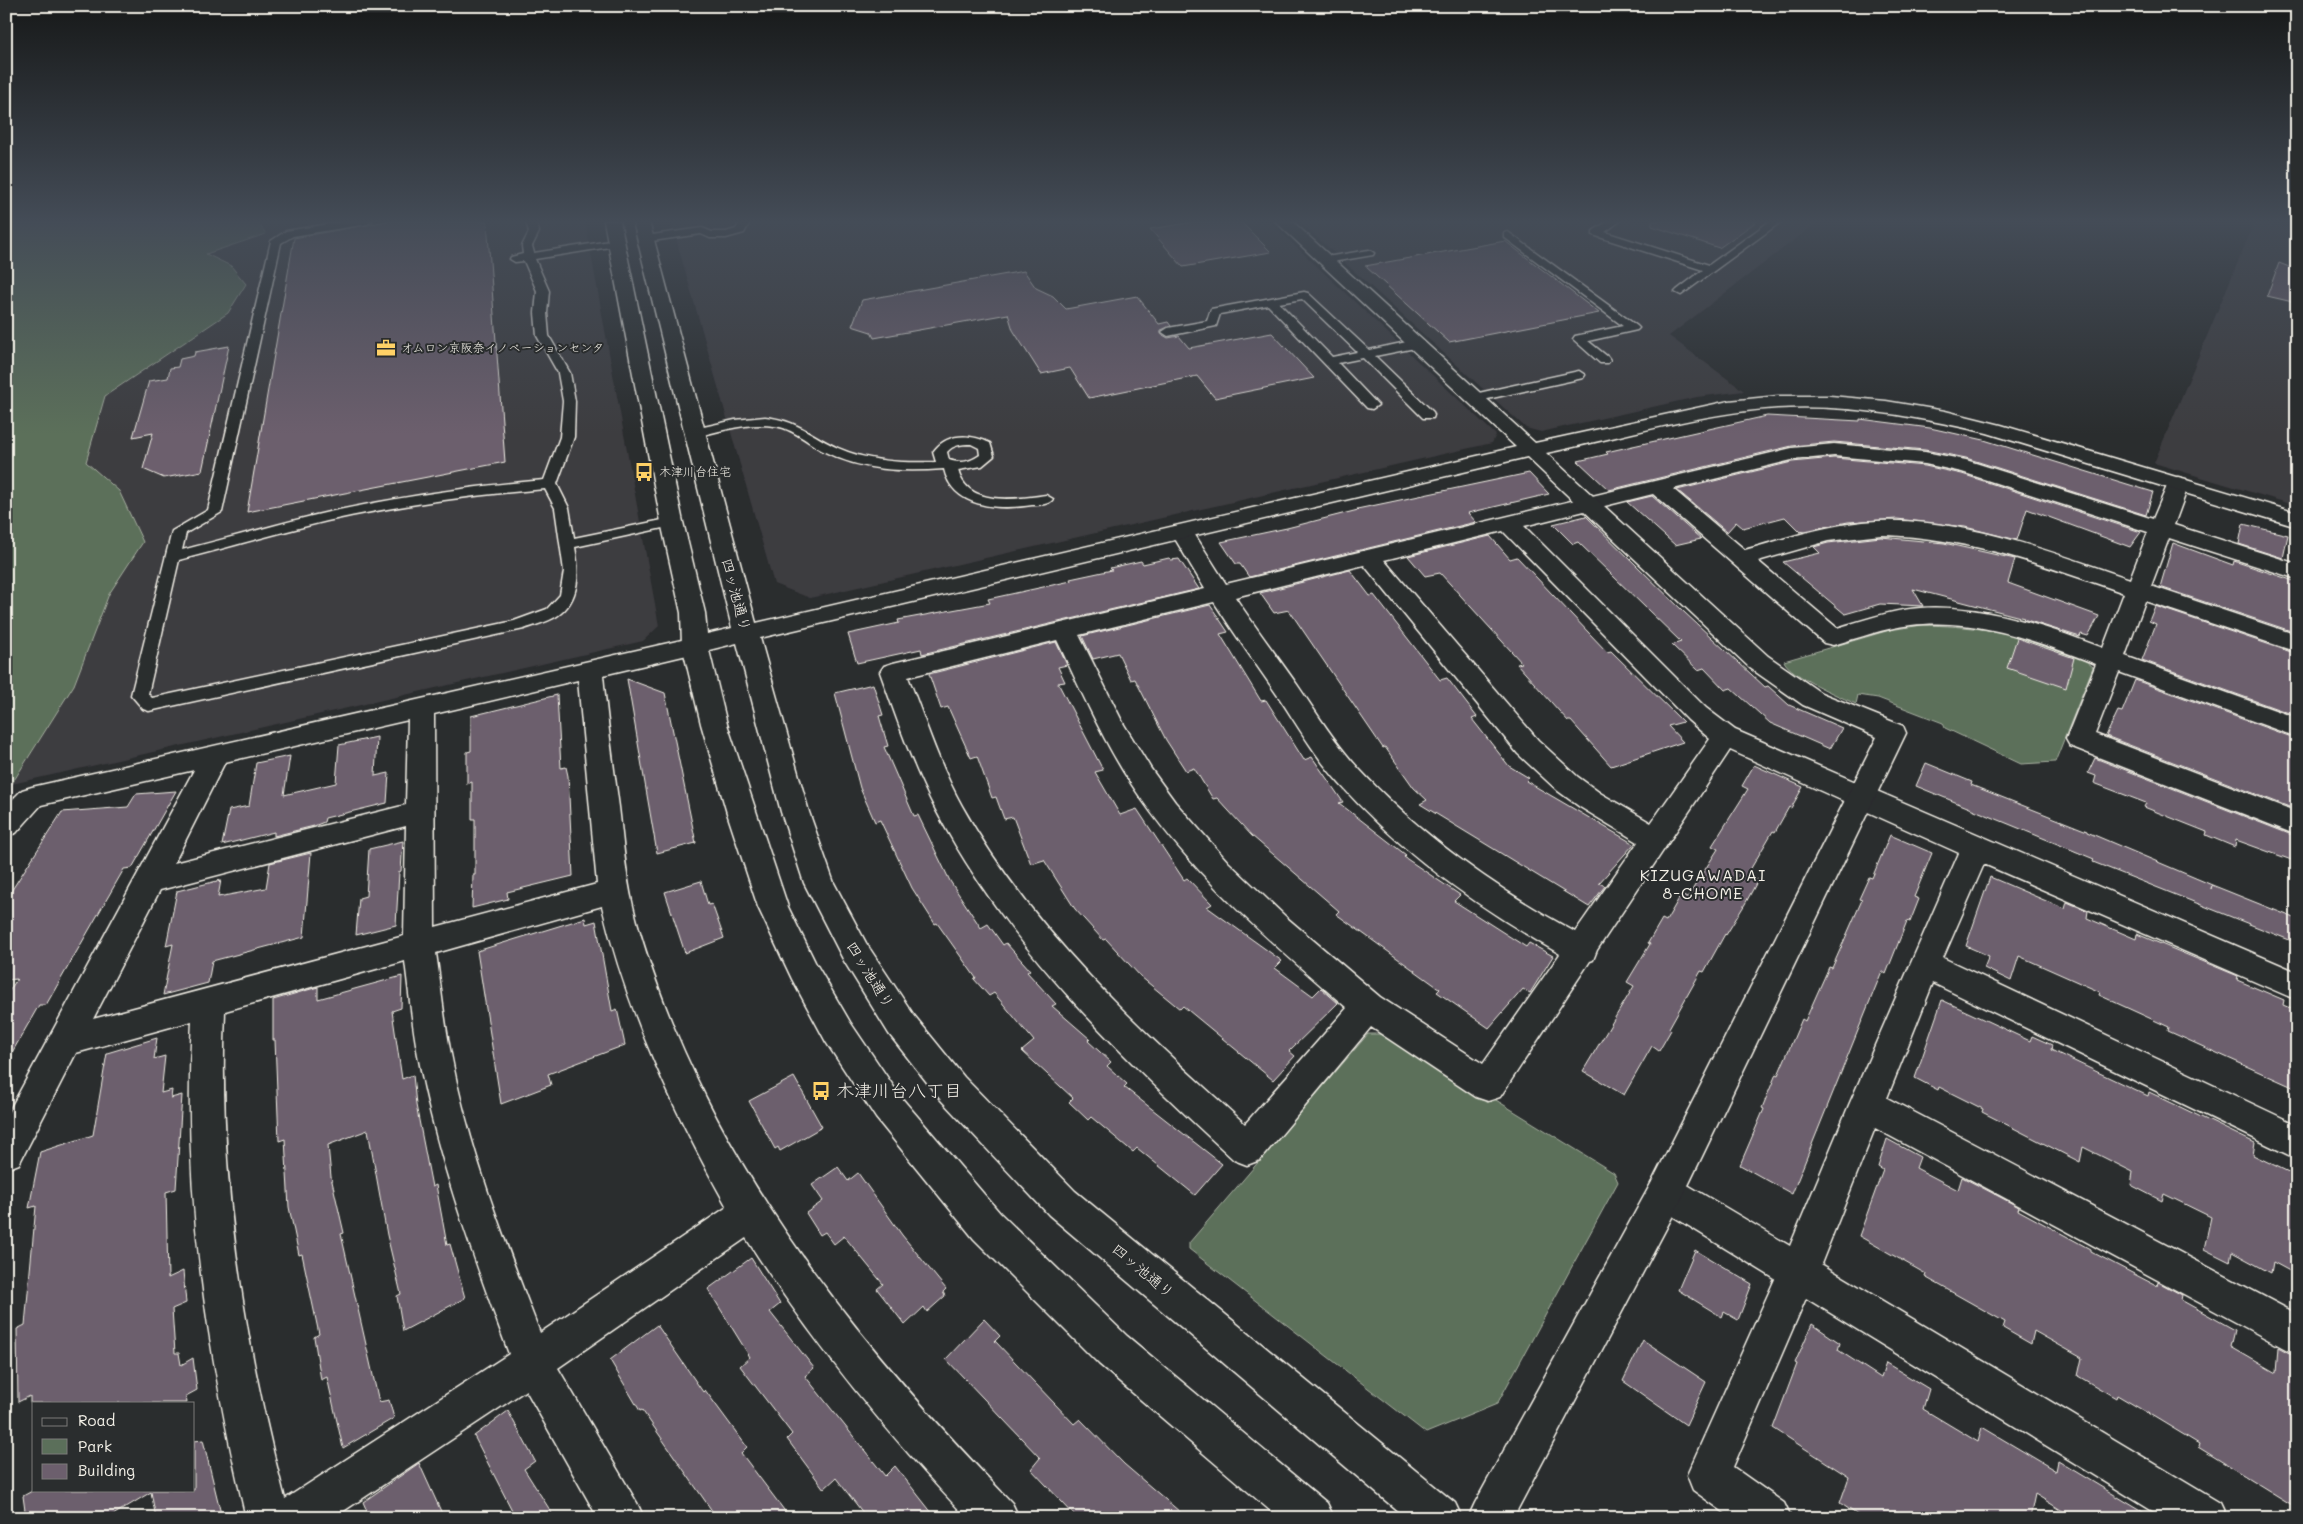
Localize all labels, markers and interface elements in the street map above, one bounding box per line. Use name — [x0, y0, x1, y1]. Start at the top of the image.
office icon: オムロン京阪奈イノベーションセンタ — [375, 337, 397, 359]
place label: オムロン京阪奈イノベーションセンタ — [401, 339, 604, 355]
bus stop icon: 木津川台住宅 — [633, 461, 655, 483]
place label: 木津川台住宅 — [659, 463, 731, 479]
street label: 四ッ池通り — [718, 556, 756, 634]
district label: KIZUGAWADAI 8-CHOME — [1640, 864, 1766, 903]
street label: 四ッ池通り — [842, 937, 899, 1012]
place label: 木津川台八丁目 — [836, 1078, 962, 1102]
bus stop icon: 木津川台八丁目 — [810, 1080, 832, 1102]
street label: 四ッ池通り — [1108, 1238, 1179, 1302]
legend — [32, 1402, 195, 1492]
text: Road — [78, 1410, 115, 1430]
text: Park — [78, 1436, 112, 1456]
text: Building — [78, 1460, 135, 1480]

